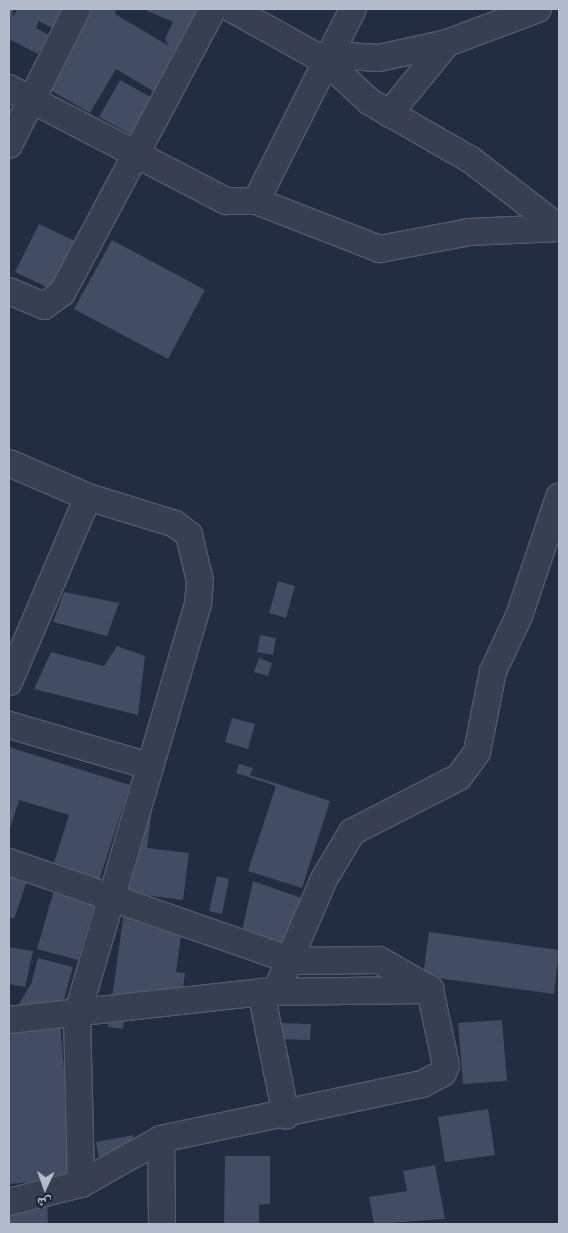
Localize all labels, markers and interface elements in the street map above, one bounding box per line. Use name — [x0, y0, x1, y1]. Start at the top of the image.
north arrow — [20, 1163, 70, 1213]
text: ش — [36, 1194, 52, 1212]

